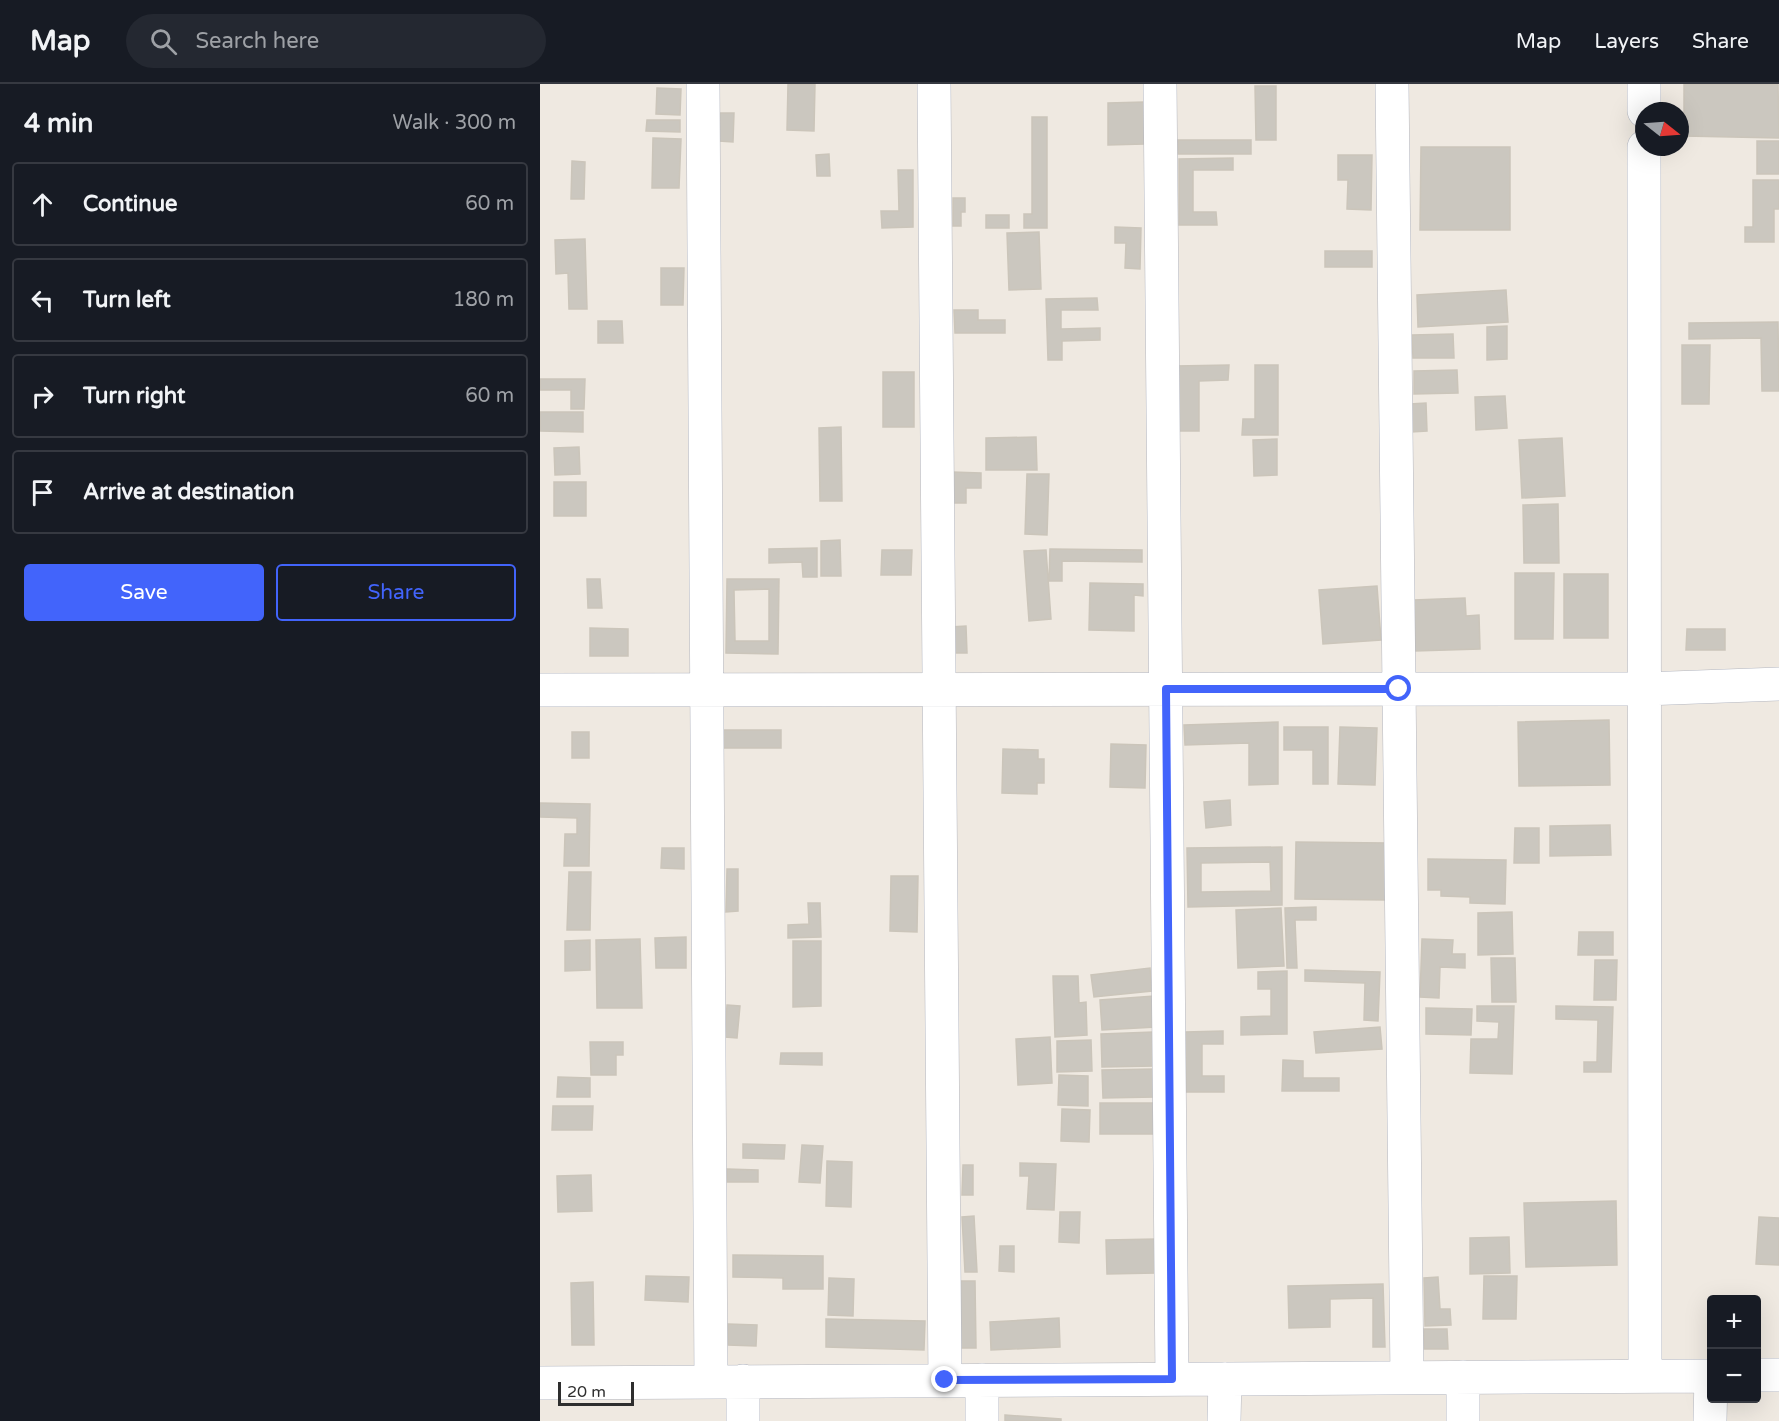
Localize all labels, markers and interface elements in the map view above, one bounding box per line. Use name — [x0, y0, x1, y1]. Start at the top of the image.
search box — [126, 14, 546, 68]
text: Map — [30, 24, 90, 58]
icon: search — [147, 25, 180, 58]
text: Search here — [195, 28, 319, 54]
text: Map — [1516, 29, 1561, 54]
text: Layers — [1594, 29, 1659, 54]
text: Share — [1692, 29, 1749, 54]
north arrow — [1635, 102, 1689, 156]
text: 4 min — [24, 108, 93, 139]
text: Walk · 300 m — [393, 111, 516, 135]
icon: ahead — [26, 188, 59, 221]
text: Continue — [83, 191, 178, 217]
text: 60 m — [465, 192, 514, 216]
icon: left — [26, 284, 59, 317]
text: Turn left — [83, 287, 171, 313]
text: 180 m — [453, 288, 514, 312]
icon: right — [26, 380, 59, 413]
text: Turn right — [83, 383, 185, 409]
text: 60 m — [465, 384, 514, 408]
icon: arrive — [26, 476, 59, 509]
text: Arrive at destination — [83, 479, 294, 505]
button: Save — [24, 564, 264, 621]
button: Share — [276, 564, 516, 621]
route start — [1385, 675, 1411, 701]
map controls — [1707, 1295, 1761, 1403]
button: + — [1707, 1295, 1761, 1349]
button: − — [1707, 1349, 1761, 1403]
route end — [931, 1366, 957, 1392]
scale bar — [558, 1379, 634, 1406]
text: 20 m — [567, 1382, 606, 1402]

